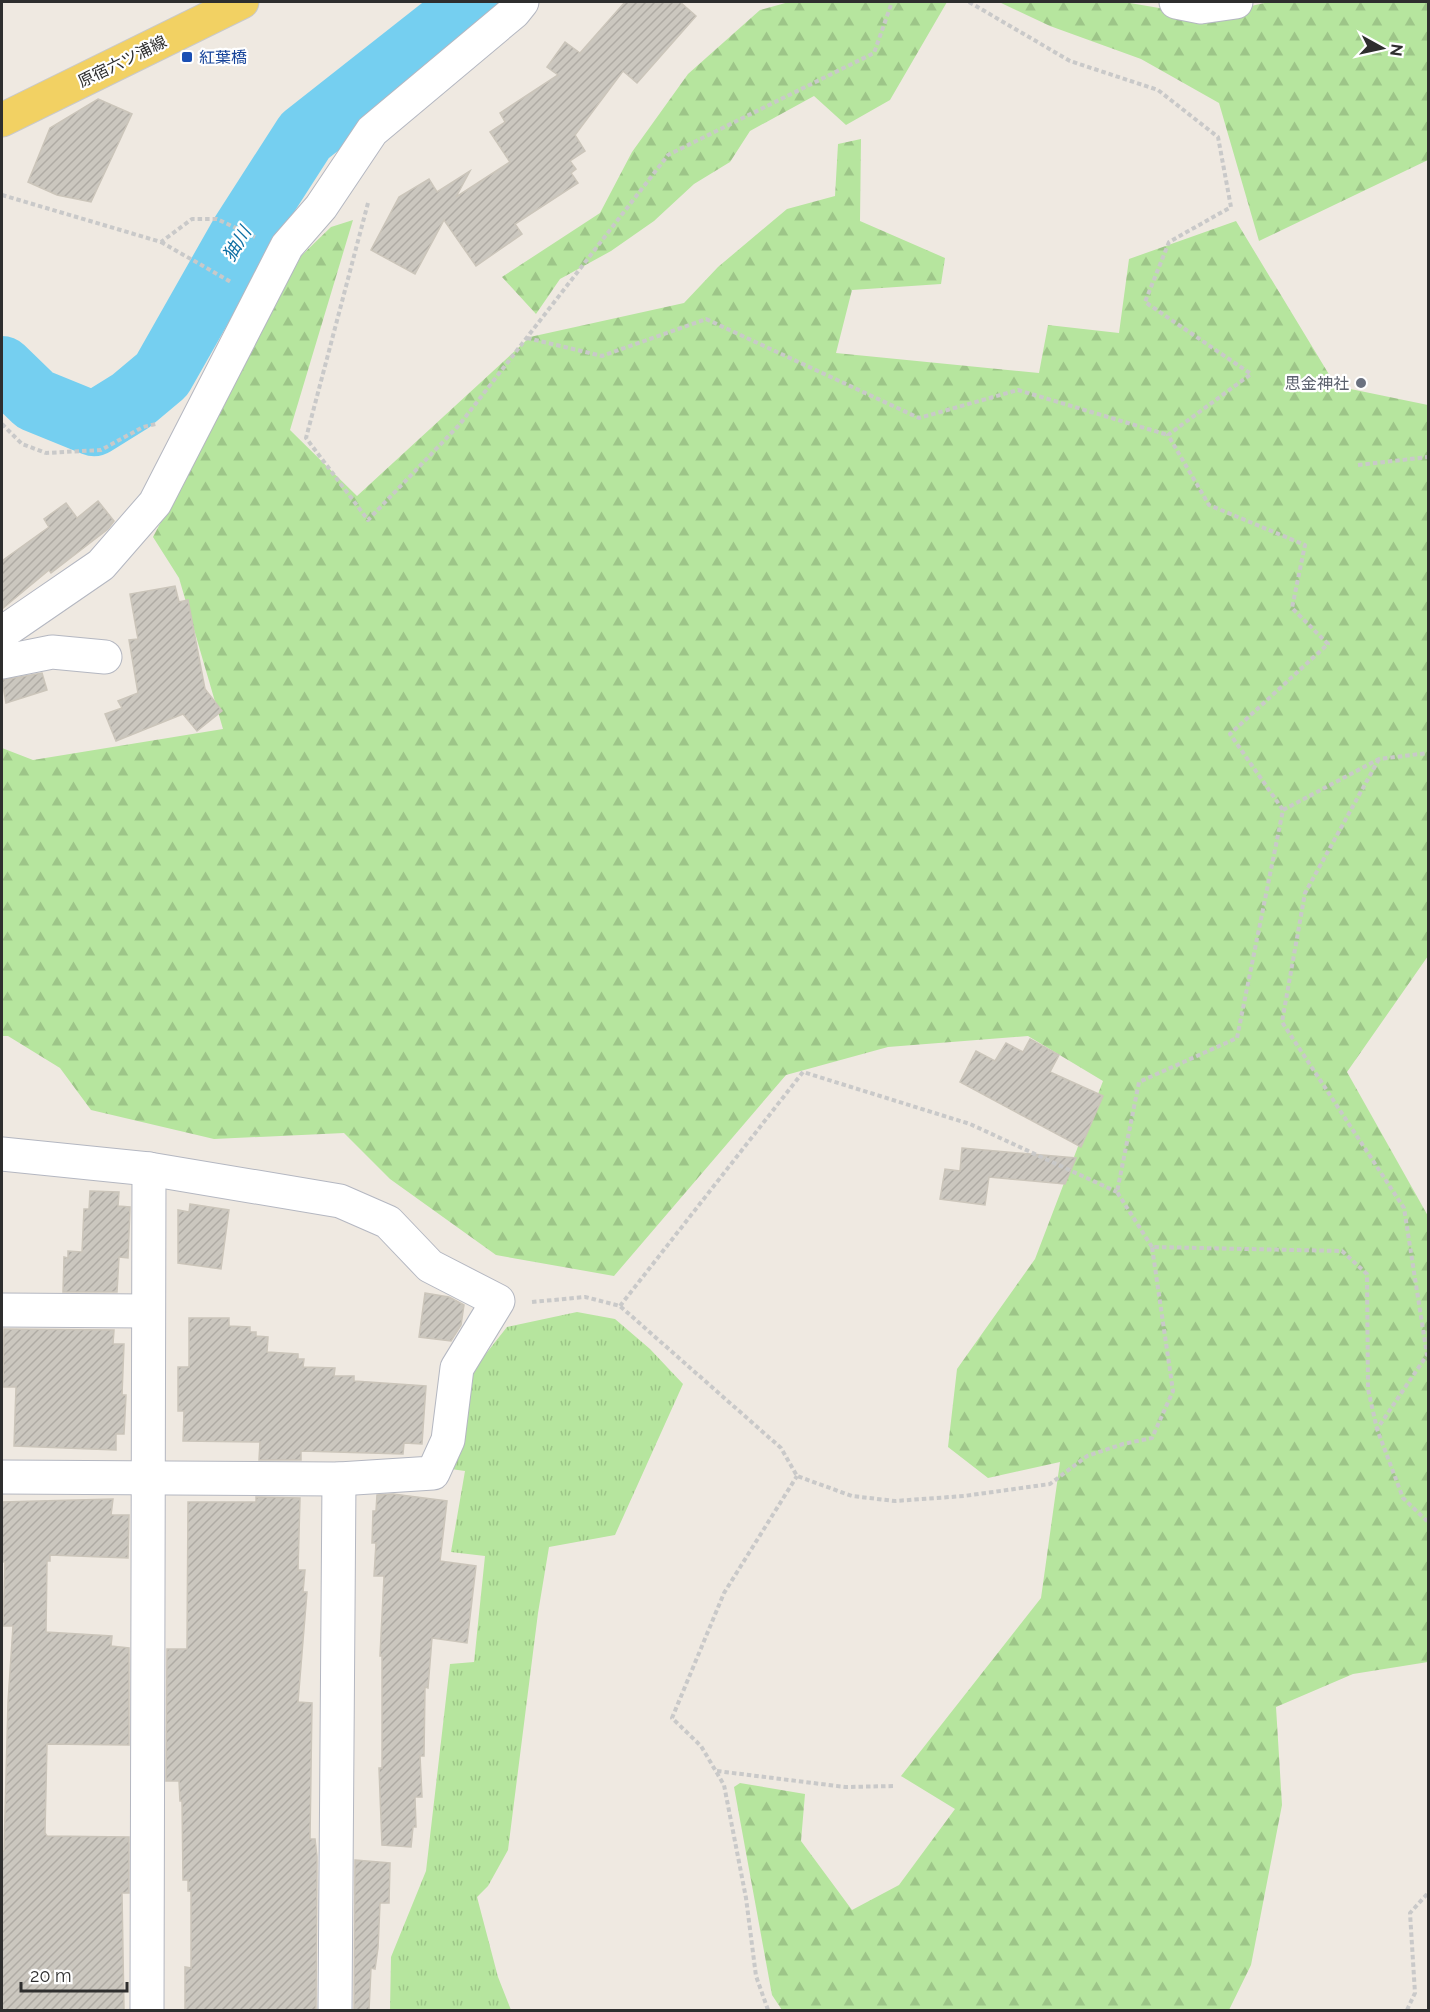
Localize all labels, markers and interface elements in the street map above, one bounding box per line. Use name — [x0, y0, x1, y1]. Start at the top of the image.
north arrow — [1352, 18, 1412, 78]
street label: 原宿六ツ浦線 — [75, 32, 170, 91]
text: N — [1386, 43, 1407, 57]
place label: 紅葉橋 — [199, 48, 247, 67]
marker: 紅葉橋 — [180, 50, 194, 64]
water label: 㹨川 — [218, 221, 256, 265]
place label: 思金神社 — [1285, 374, 1349, 393]
marker: 思金神社 — [1354, 376, 1368, 390]
scale bar — [21, 1955, 128, 1993]
text: 20 m — [30, 1965, 72, 1986]

